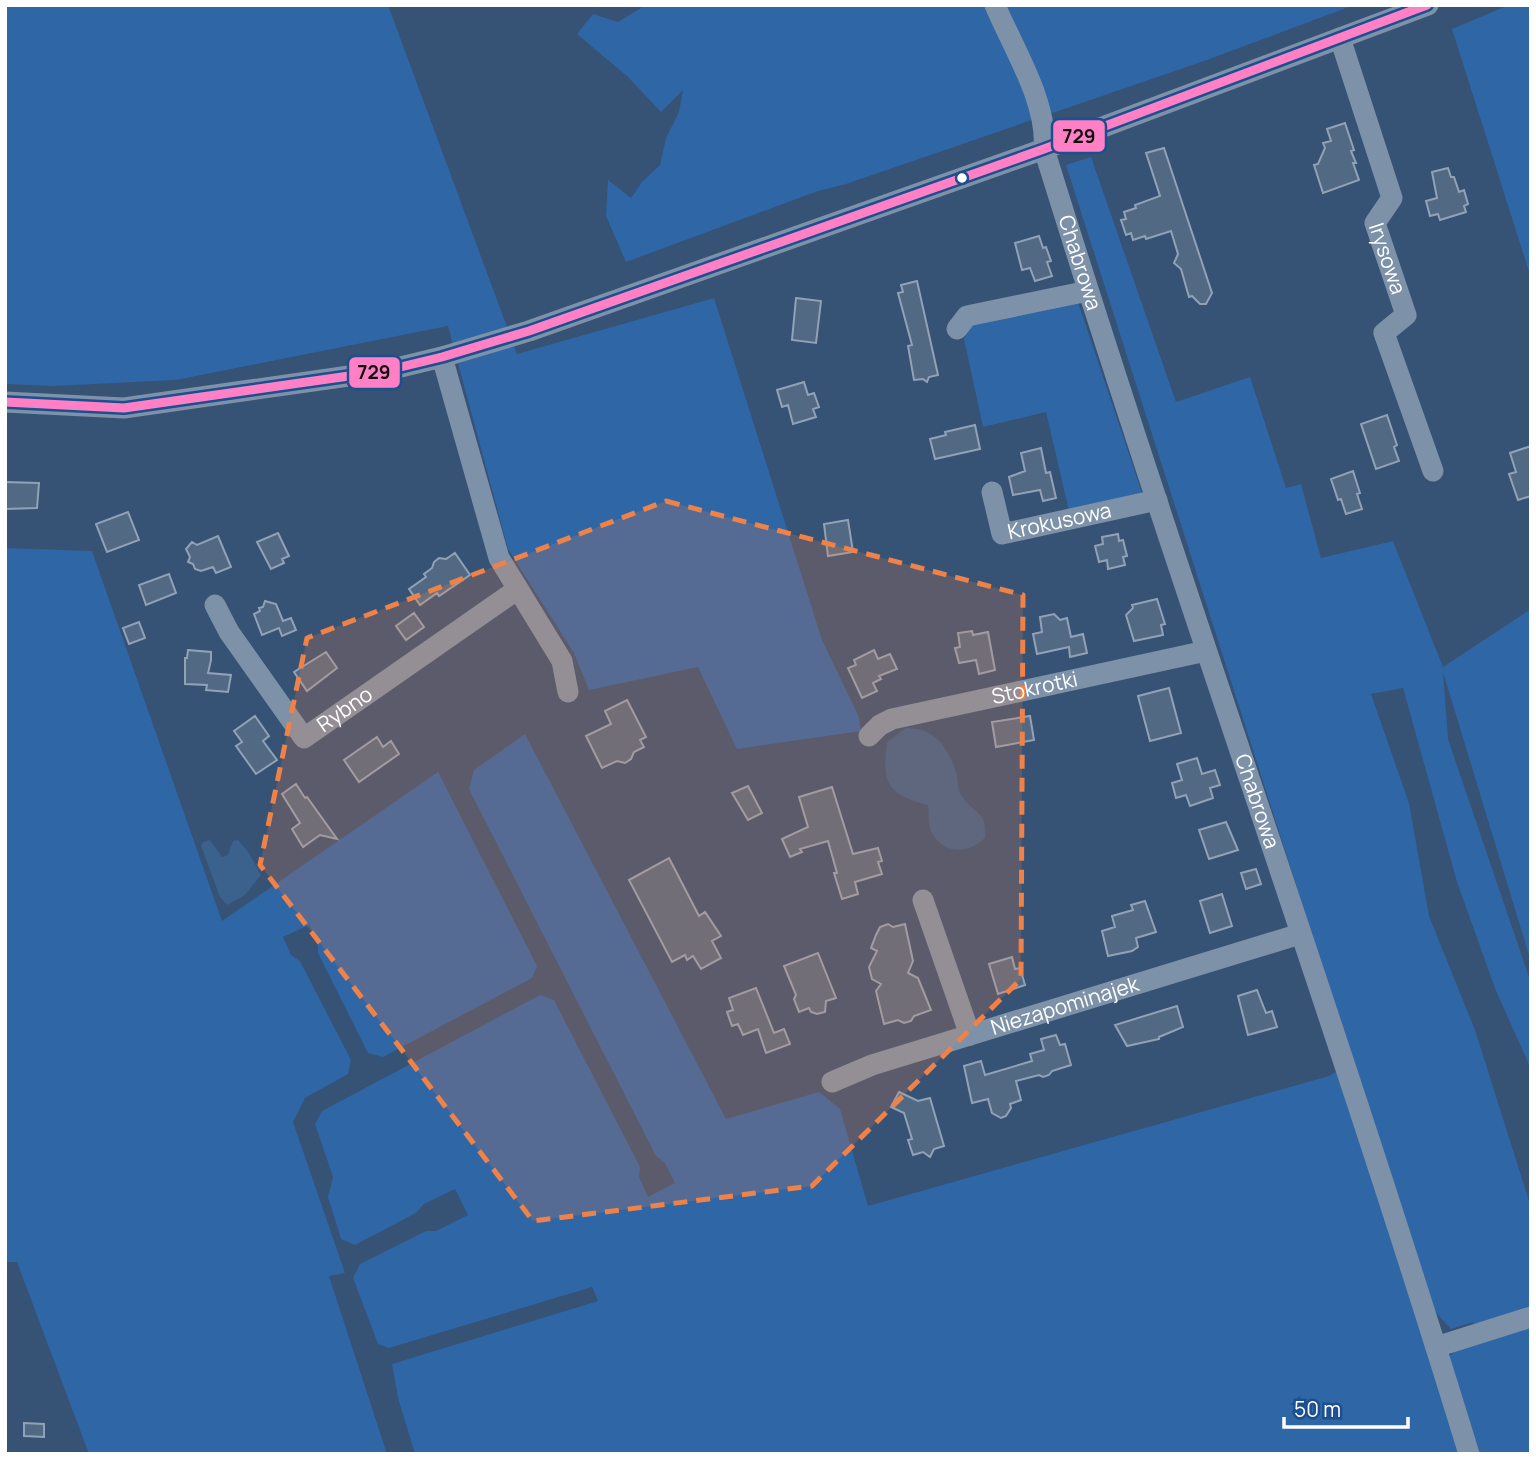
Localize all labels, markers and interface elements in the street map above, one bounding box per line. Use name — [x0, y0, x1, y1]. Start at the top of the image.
line badge: 729 — [1052, 119, 1106, 153]
text: 729 — [1062, 123, 1096, 149]
unlabelled marker — [955, 171, 969, 185]
street label: Chabrowa — [1052, 212, 1109, 314]
street label: Irysowa — [1363, 219, 1413, 298]
line badge: 729 — [348, 356, 401, 389]
text: 729 — [357, 359, 391, 385]
street label: Krokusowa — [1005, 495, 1114, 545]
street label: Stokrotki — [989, 664, 1080, 710]
street label: Rybno — [311, 680, 378, 738]
street label: Chabrowa — [1229, 750, 1287, 852]
street label: Niezapominajek — [987, 969, 1142, 1041]
scale bar — [1284, 1386, 1408, 1430]
text: 50 m — [1294, 1395, 1341, 1423]

